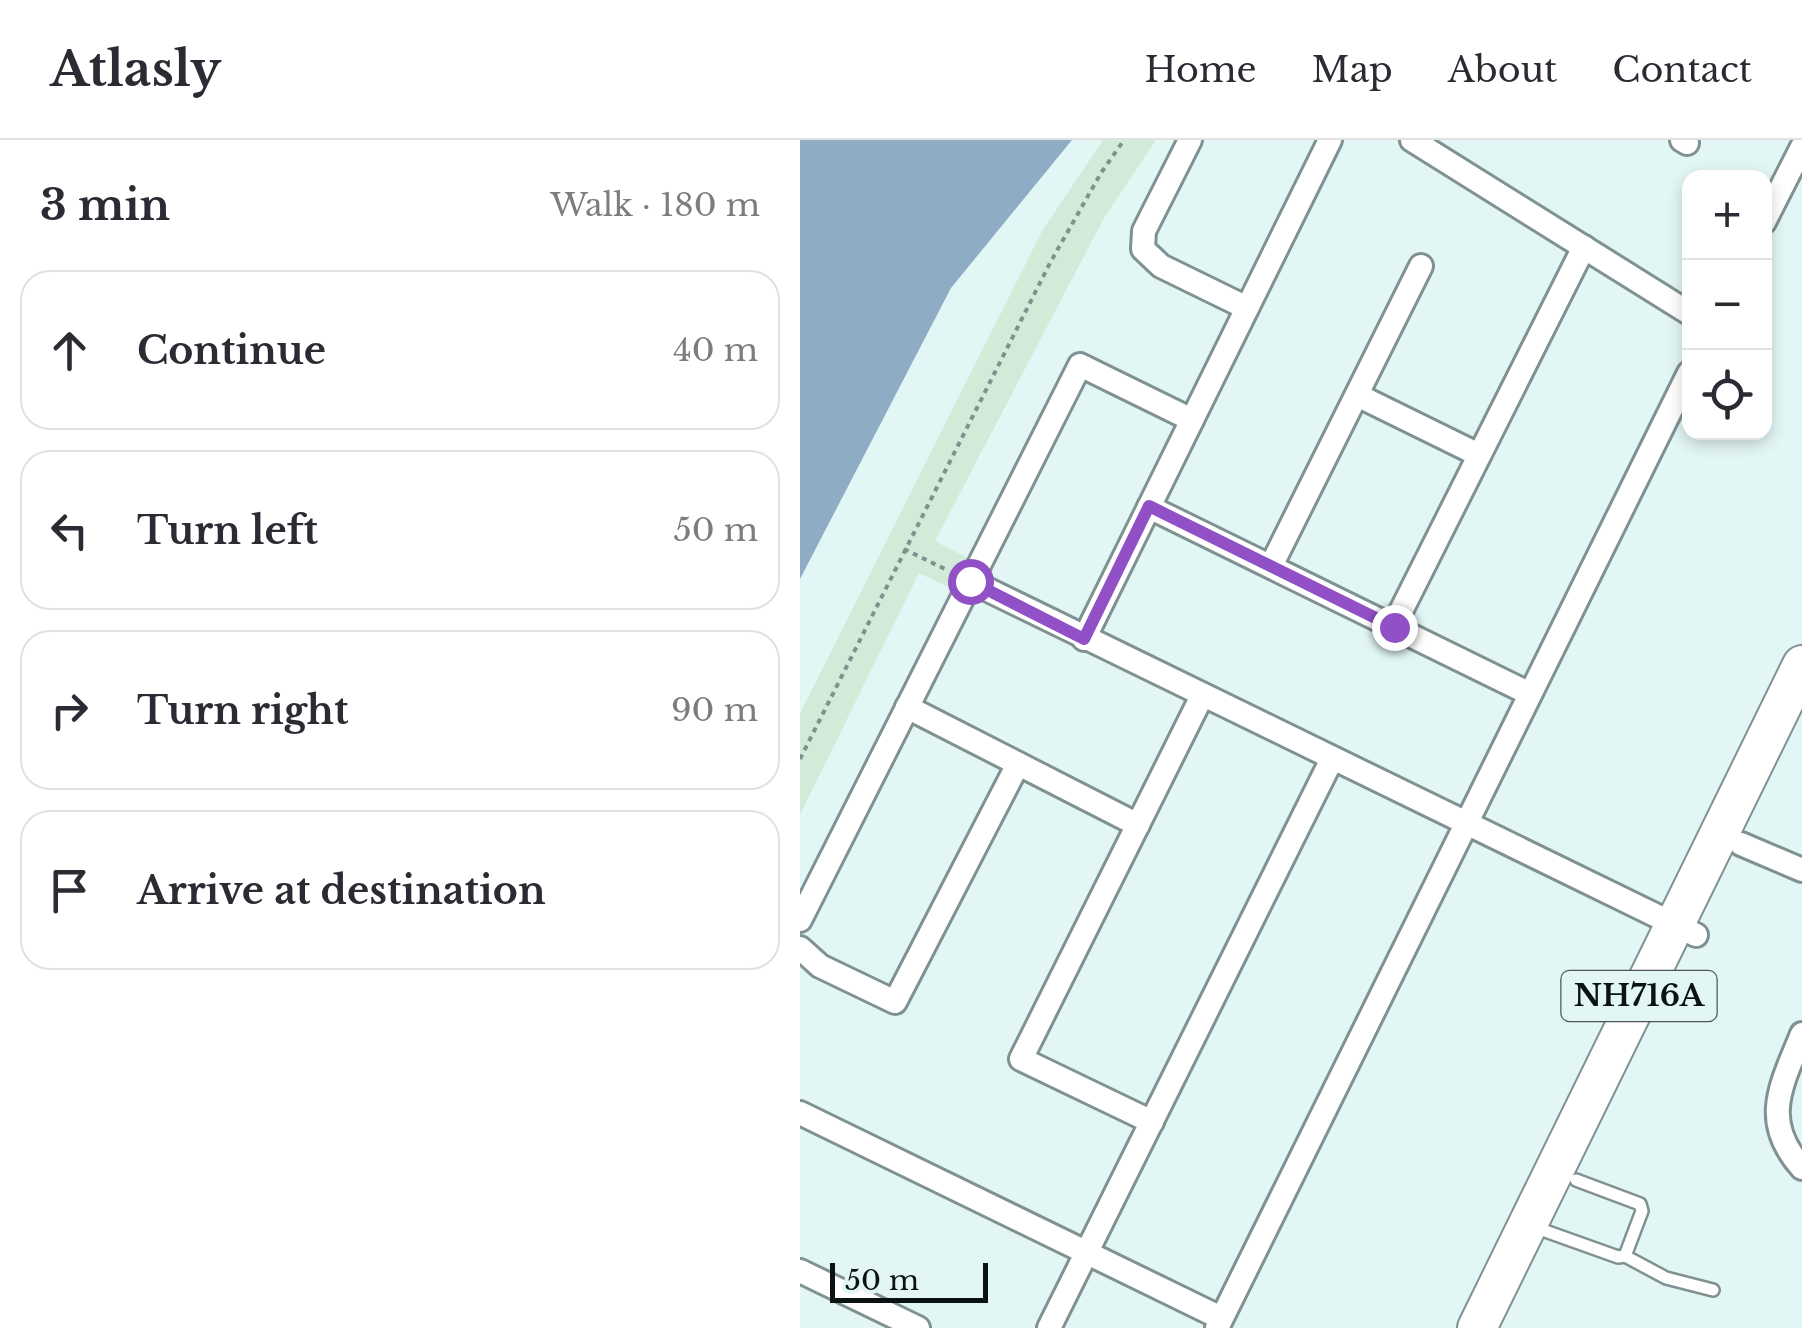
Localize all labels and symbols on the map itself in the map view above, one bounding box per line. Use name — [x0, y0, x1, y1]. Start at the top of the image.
route start — [948, 559, 994, 605]
route end — [1372, 605, 1418, 651]
road number: NH716A — [1562, 971, 1716, 1021]
scale bar — [830, 1258, 988, 1302]

